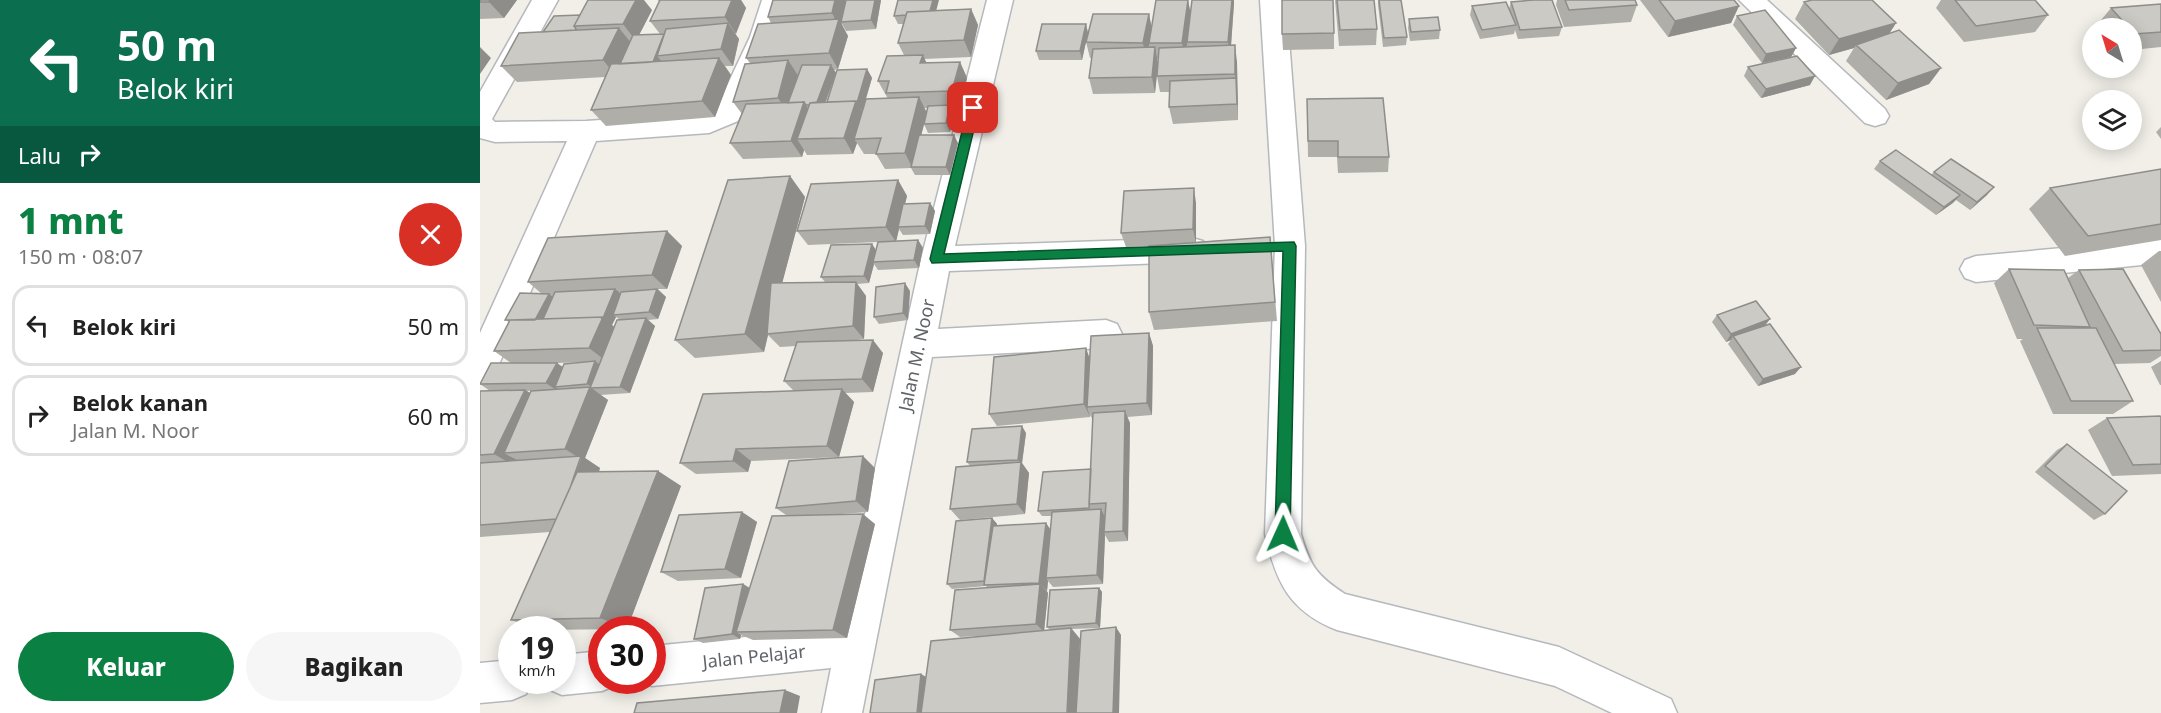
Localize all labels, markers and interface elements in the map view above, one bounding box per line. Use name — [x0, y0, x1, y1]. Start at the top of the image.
text: 50 m — [117, 16, 217, 73]
north arrow — [2082, 18, 2142, 78]
map controls — [2082, 18, 2142, 150]
icon: left — [18, 24, 96, 102]
text: Belok kiri — [117, 70, 234, 107]
pin — [947, 82, 998, 133]
button: layers — [2082, 90, 2142, 150]
icon: arrive — [956, 91, 989, 124]
icon: right — [73, 138, 106, 171]
text: Lalu — [18, 140, 61, 170]
text: 1 mnt — [18, 196, 123, 245]
button: close — [399, 203, 462, 266]
text: 150 m · 08:07 — [18, 243, 143, 270]
street label: Jalan M. Noor — [892, 296, 940, 415]
icon: left — [21, 309, 54, 342]
text: Belok kiri — [72, 311, 176, 341]
text: 50 m — [408, 311, 459, 341]
text: Belok kanan — [72, 387, 208, 417]
icon: right — [21, 399, 54, 432]
text: 60 m — [408, 401, 459, 431]
text: Jalan M. Noor — [72, 417, 199, 444]
position arrow — [1251, 502, 1315, 566]
speed limit sign: 30 — [588, 616, 666, 694]
text: 19 — [520, 627, 554, 668]
button: Keluar — [18, 632, 234, 701]
button: Bagikan — [246, 632, 462, 701]
street label: Jalan Pelajar — [699, 639, 807, 674]
text: km/h — [519, 660, 555, 680]

